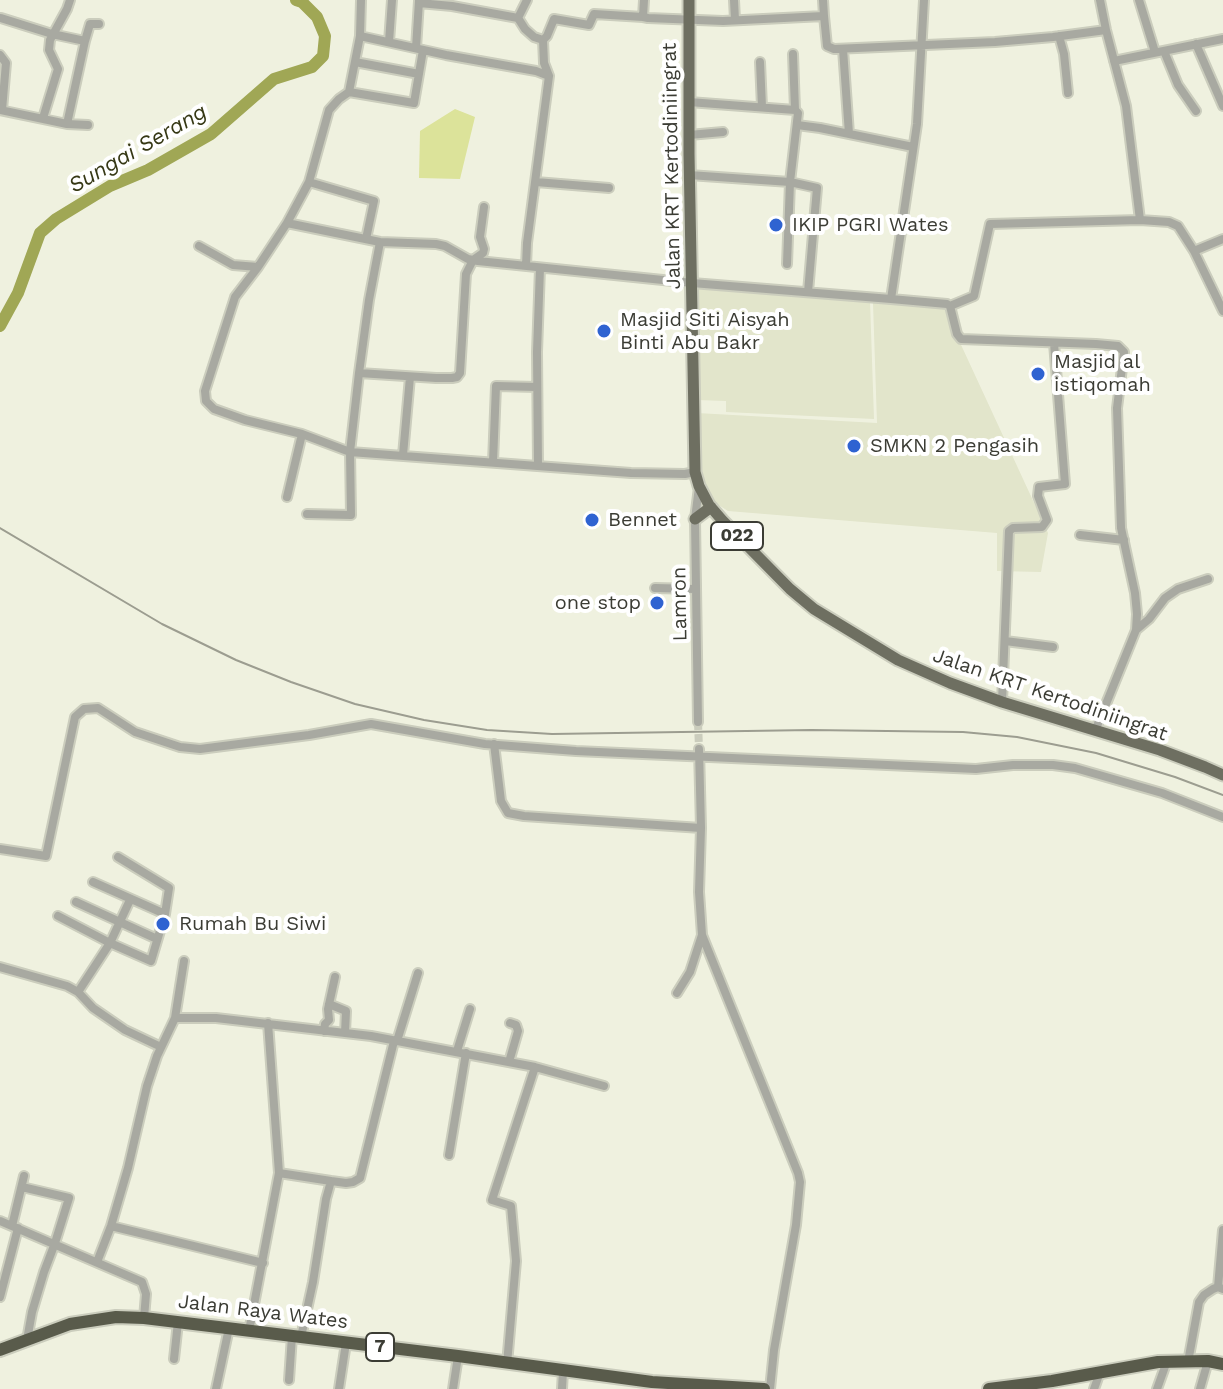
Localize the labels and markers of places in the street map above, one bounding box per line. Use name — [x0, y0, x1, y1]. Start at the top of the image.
place label: IKIP PGRI Wates — [792, 213, 948, 237]
marker: IKIP PGRI Wates — [767, 216, 785, 234]
place label: Masjid Siti Aisyah Binti Abu Bakr — [620, 308, 790, 355]
marker: Masjid Siti Aisyah Binti Abu Bakr — [595, 322, 613, 340]
place label: Masjid al istiqomah — [1054, 350, 1151, 397]
marker: Masjid al istiqomah — [1029, 365, 1047, 383]
place label: SMKN 2 Pengasih — [870, 434, 1039, 458]
marker: SMKN 2 Pengasih — [845, 437, 863, 455]
place label: Bennet — [608, 508, 677, 532]
marker: Bennet — [583, 511, 601, 529]
place label: one stop — [555, 591, 641, 615]
marker: one stop — [648, 594, 666, 612]
place label: Rumah Bu Siwi — [179, 912, 326, 936]
marker: Rumah Bu Siwi — [154, 915, 172, 933]

